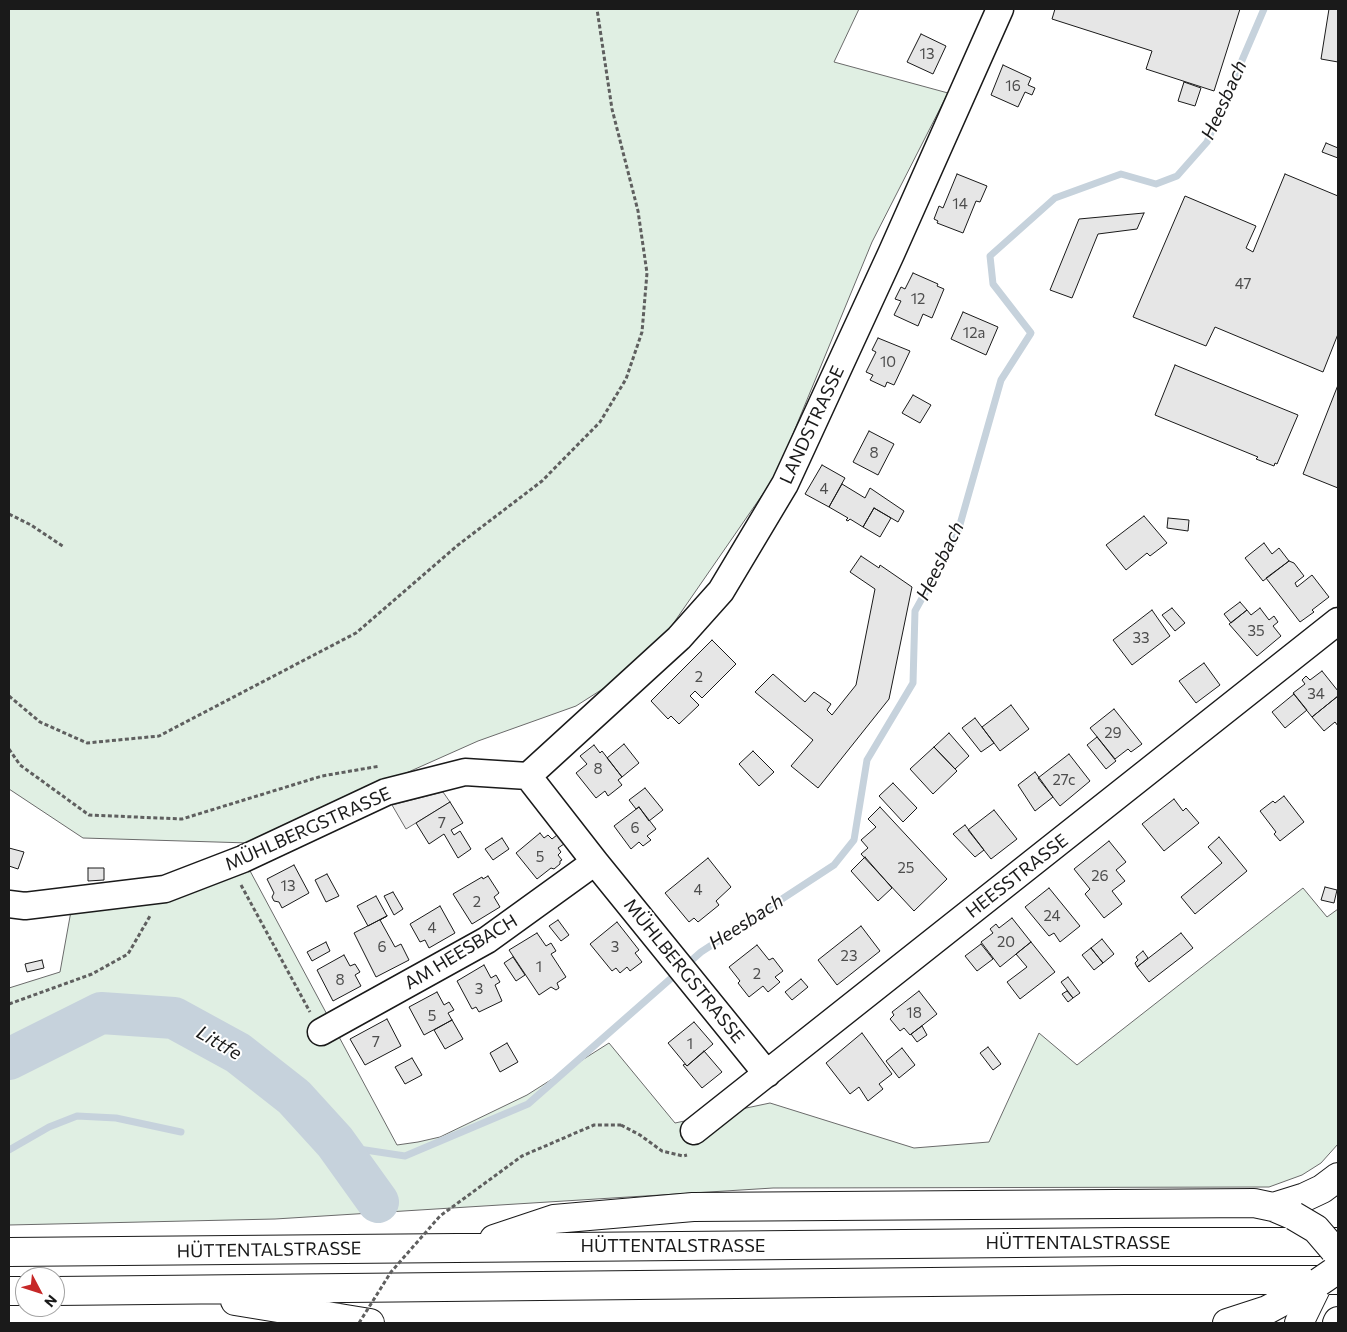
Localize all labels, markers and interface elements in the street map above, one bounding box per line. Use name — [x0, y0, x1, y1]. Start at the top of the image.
house number: 13 — [920, 45, 934, 63]
water label: Heesbach — [1196, 57, 1252, 143]
house number: 16 — [1005, 77, 1021, 95]
house number: 14 — [952, 195, 968, 213]
house number: 47 — [1235, 275, 1251, 293]
house number: 12 — [911, 290, 925, 308]
house number: 12a — [963, 324, 985, 342]
house number: 10 — [880, 353, 896, 371]
street label: LANDSTRASSE — [775, 363, 849, 487]
house number: 8 — [869, 444, 879, 462]
house number: 4 — [820, 480, 828, 498]
water label: Heesbach — [911, 518, 969, 604]
house number: 35 — [1247, 622, 1265, 640]
house number: 33 — [1132, 629, 1150, 647]
house number: 2 — [695, 668, 703, 686]
house number: 34 — [1307, 685, 1325, 703]
house number: 29 — [1104, 724, 1122, 742]
house number: 8 — [593, 760, 603, 778]
house number: 27c — [1052, 771, 1076, 789]
street label: MÜHLBERGSTRASSE — [222, 783, 394, 875]
house number: 7 — [438, 814, 446, 832]
house number: 6 — [630, 819, 640, 837]
street label: HEESSTRASSE — [962, 829, 1072, 923]
house number: 5 — [536, 848, 544, 866]
house number: 25 — [898, 859, 914, 877]
house number: 26 — [1091, 867, 1109, 885]
house number: 13 — [281, 877, 295, 895]
house number: 4 — [694, 881, 702, 899]
water label: Heesbach — [704, 889, 788, 955]
house number: 2 — [473, 893, 481, 911]
street label: MÜHLBERGSTRASSE — [619, 894, 749, 1048]
house number: 24 — [1043, 907, 1061, 925]
street label: AM HEESBACH — [401, 910, 521, 994]
house number: 4 — [428, 919, 436, 937]
house number: 20 — [997, 933, 1015, 951]
house number: 6 — [377, 938, 387, 956]
house number: 3 — [611, 938, 619, 956]
house number: 23 — [841, 947, 857, 965]
house number: 1 — [536, 958, 542, 976]
house number: 2 — [753, 965, 761, 983]
house number: 8 — [335, 971, 345, 989]
house number: 3 — [475, 980, 483, 998]
house number: 18 — [906, 1004, 922, 1022]
house number: 5 — [428, 1007, 436, 1025]
water label: Littfe — [192, 1021, 246, 1065]
house number: 7 — [372, 1033, 380, 1051]
house number: 1 — [687, 1035, 693, 1053]
street label: HÜTTENTALSTRASSE — [986, 1232, 1170, 1254]
street label: HÜTTENTALSTRASSE — [581, 1235, 765, 1257]
street label: HÜTTENTALSTRASSE — [176, 1238, 362, 1262]
north arrow — [15, 1267, 65, 1317]
text: N — [41, 1292, 61, 1311]

